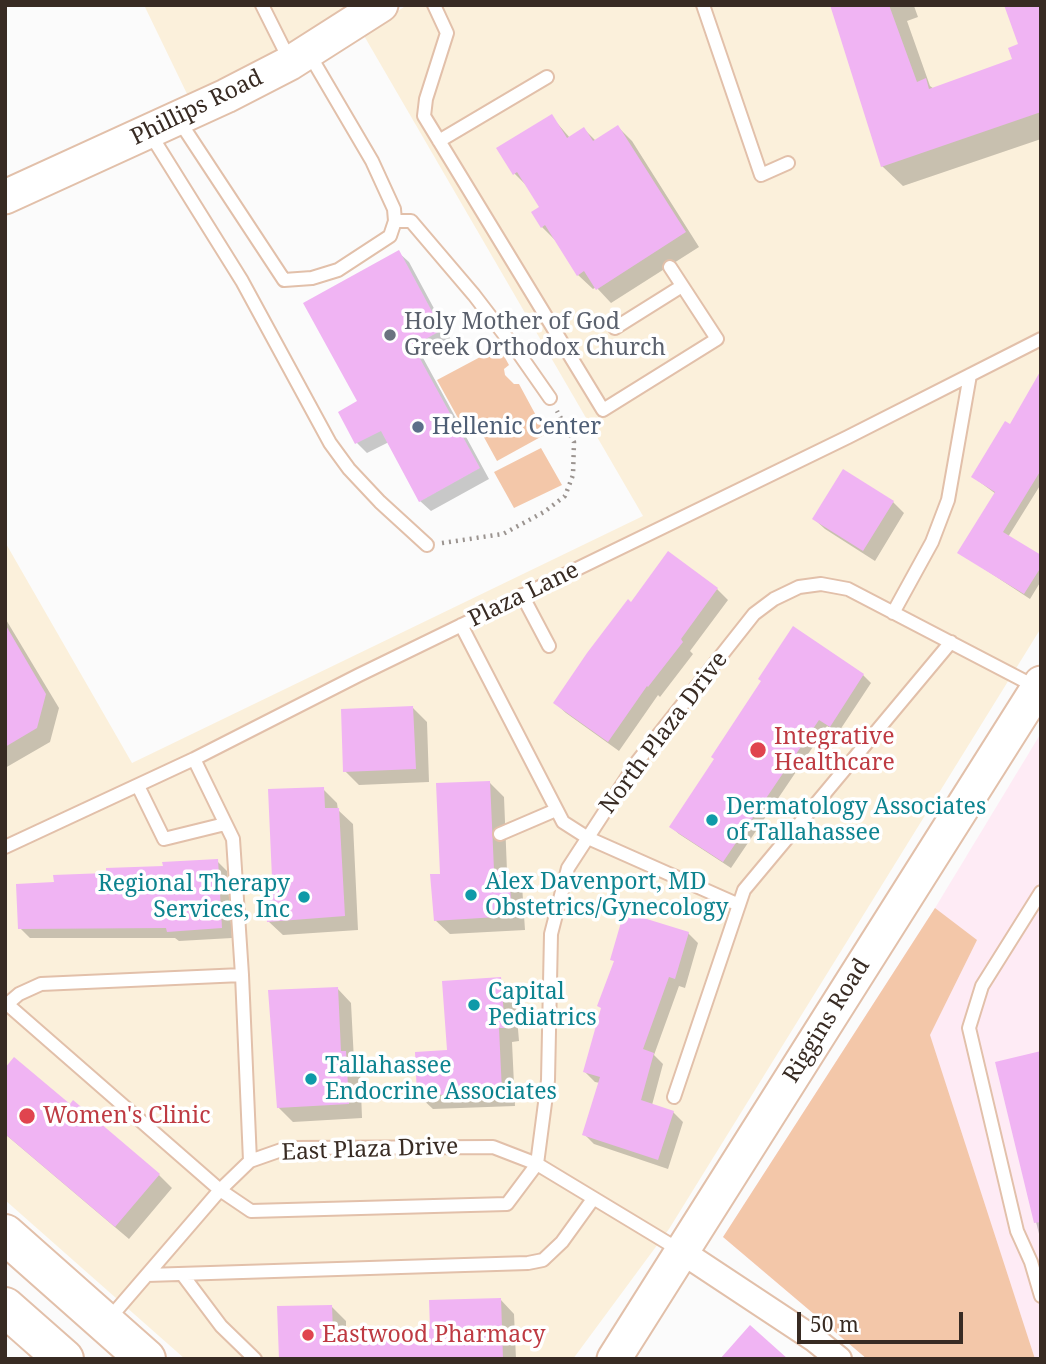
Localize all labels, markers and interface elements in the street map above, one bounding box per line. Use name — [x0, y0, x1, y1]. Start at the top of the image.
street label: Phillips Road — [127, 64, 267, 152]
place label: Holy Mother of God Greek Orthodox Church — [404, 308, 666, 362]
marker: Holy Mother of God Greek Orthodox Church — [382, 327, 398, 343]
place label: Hellenic Center — [432, 413, 601, 441]
marker: Hellenic Center — [410, 419, 426, 435]
street label: Plaza Lane — [464, 556, 584, 634]
street label: North Plaza Drive — [594, 647, 734, 819]
place label: Integrative Healthcare — [774, 723, 895, 777]
marker: Integrative Healthcare — [748, 740, 768, 760]
place label: Dermatology Associates of Tallahassee — [726, 793, 986, 847]
marker: Dermatology Associates of Tallahassee — [704, 812, 720, 828]
place label: Alex Davenport, MD Obstetrics/Gynecology — [485, 868, 728, 922]
place label: Regional Therapy Services, Inc — [98, 870, 290, 924]
marker: Alex Davenport, MD Obstetrics/Gynecology — [463, 887, 479, 903]
marker: Regional Therapy Services, Inc — [296, 889, 312, 905]
street label: Riggins Road — [778, 954, 876, 1088]
place label: Capital Pediatrics — [488, 978, 597, 1032]
marker: Capital Pediatrics — [466, 997, 482, 1013]
place label: Tallahassee Endocrine Associates — [325, 1052, 557, 1106]
marker: Tallahassee Endocrine Associates — [303, 1071, 319, 1087]
place label: Women's Clinic — [43, 1102, 210, 1130]
marker: Women's Clinic — [17, 1106, 37, 1126]
street label: East Plaza Drive — [281, 1133, 459, 1167]
scale bar — [801, 1298, 967, 1342]
text: 50 m — [810, 1310, 859, 1338]
place label: Eastwood Pharmacy — [322, 1321, 545, 1349]
marker: Eastwood Pharmacy — [300, 1327, 316, 1343]

